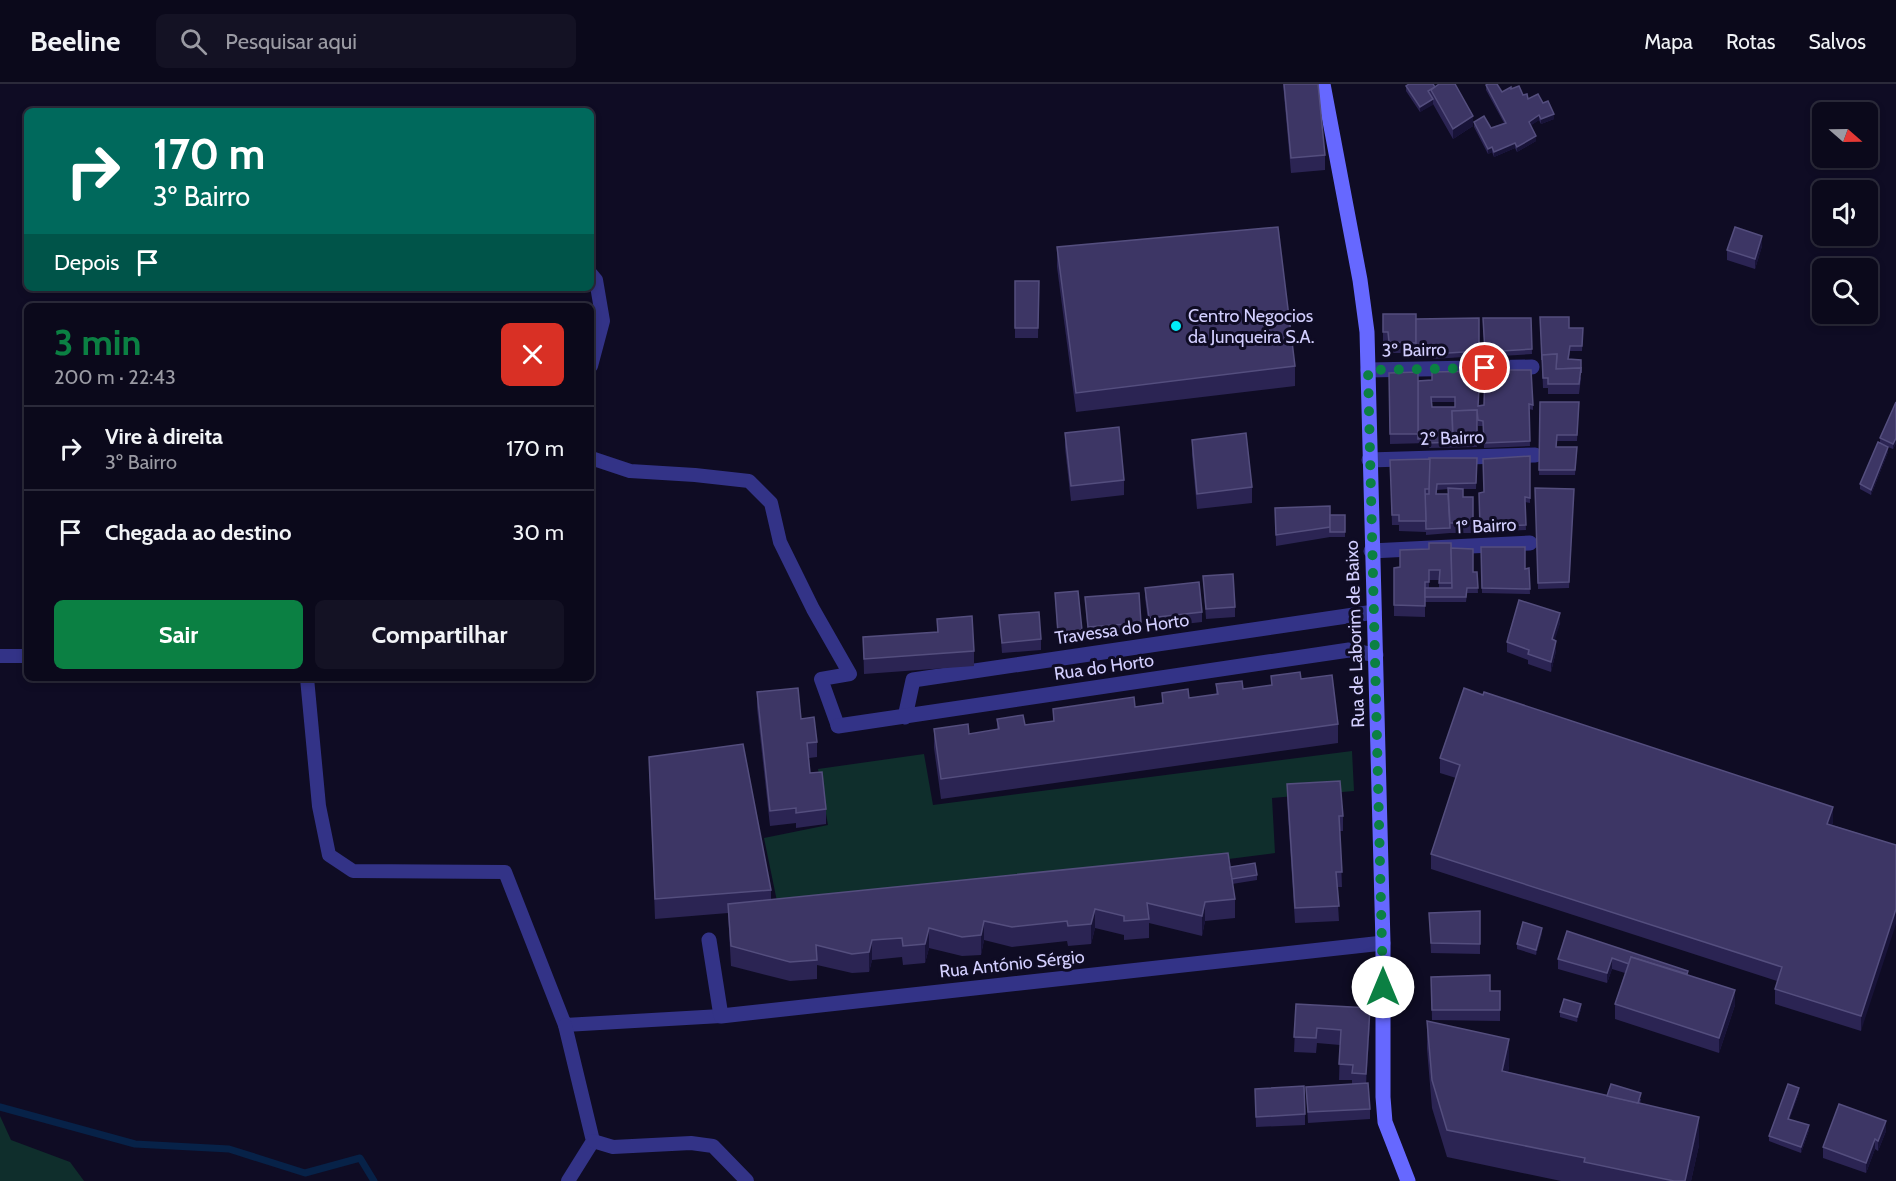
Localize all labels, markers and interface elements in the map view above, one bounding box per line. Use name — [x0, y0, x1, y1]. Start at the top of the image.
search box — [156, 14, 576, 68]
text: Beeline — [30, 24, 120, 58]
icon: search — [177, 25, 210, 58]
text: Pesquisar aqui — [225, 28, 357, 55]
text: Mapa — [1644, 29, 1693, 54]
text: Rotas — [1726, 29, 1775, 54]
text: Salvos — [1808, 29, 1866, 54]
north arrow — [1812, 102, 1878, 168]
map controls — [1812, 102, 1878, 324]
text: 170 m — [153, 128, 265, 180]
icon: right — [54, 132, 132, 210]
text: 3º Bairro — [153, 180, 250, 213]
button: sound — [1812, 180, 1878, 246]
icon: arrive — [131, 246, 164, 279]
text: Depois — [54, 249, 119, 276]
button: search — [1812, 258, 1878, 324]
place label: Centro Negocios da Junqueira S.A. — [1188, 305, 1314, 348]
marker: Centro Negocios da Junqueira S.A. — [1169, 319, 1183, 333]
text: 3 min — [54, 320, 141, 364]
button: close — [501, 323, 564, 386]
street label: 3º Bairro — [1381, 338, 1447, 362]
pin — [1459, 342, 1510, 393]
icon: arrive — [1468, 351, 1501, 384]
text: 200 m · 22:43 — [54, 365, 176, 389]
text: Vire à direita — [105, 423, 223, 450]
street label: 2º Bairro — [1419, 426, 1485, 450]
icon: right — [54, 432, 87, 465]
text: 170 m — [506, 435, 564, 462]
text: 3º Bairro — [105, 450, 177, 474]
street label: 1º Bairro — [1455, 513, 1517, 539]
icon: arrive — [54, 516, 87, 549]
text: Chegada ao destino — [105, 519, 291, 546]
text: 30 m — [512, 519, 564, 546]
street label: Rua de Laborim de Baixo — [1341, 540, 1369, 728]
button: Sair — [54, 600, 303, 669]
button: Compartilhar — [315, 600, 564, 669]
street label: Travessa do Horto — [1053, 609, 1191, 649]
street label: Rua do Horto — [1053, 649, 1155, 685]
street label: Rua António Sérgio — [938, 945, 1086, 983]
position arrow — [1351, 955, 1415, 1019]

